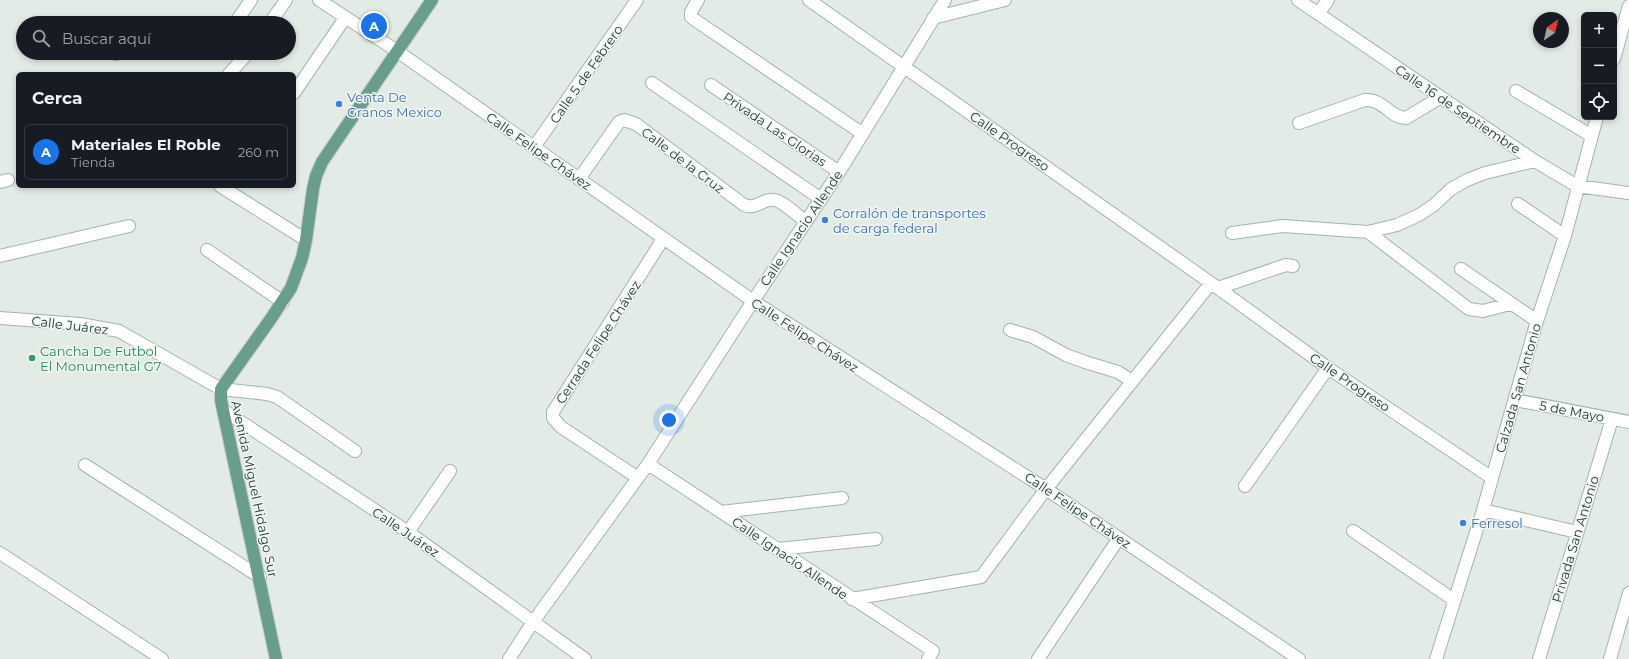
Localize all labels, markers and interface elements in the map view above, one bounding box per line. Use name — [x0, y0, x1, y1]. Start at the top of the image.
pin: A — [361, 11, 387, 41]
north arrow — [1533, 12, 1569, 48]
map controls — [1581, 12, 1617, 120]
button: + — [1581, 12, 1617, 48]
search box — [16, 16, 296, 60]
street label: Calle 5 de Febrero — [546, 22, 626, 126]
icon: search — [30, 27, 52, 49]
text: Buscar aquí — [62, 29, 151, 48]
button: − — [1581, 48, 1617, 84]
street label: Calle 16 de Septiembre — [1392, 61, 1524, 157]
button: locate — [1581, 84, 1617, 120]
text: Cerca — [32, 88, 82, 108]
street label: Privada Las Glorias — [720, 88, 830, 170]
place label: Venta De Granos Mexico — [347, 89, 442, 120]
marker: Venta De Granos Mexico — [334, 99, 344, 109]
street label: Calle Progreso — [967, 108, 1053, 174]
street label: Calle Felipe Chávez — [483, 109, 595, 194]
street label: Calle de la Cruz — [638, 124, 728, 197]
text: Materiales El Roble — [71, 135, 221, 154]
text: A — [41, 144, 51, 160]
text: 260 m — [238, 144, 279, 160]
text: Tienda — [71, 154, 115, 170]
street label: Calle Ignacio Allende — [756, 167, 846, 289]
place label: Corralón de transportes de carga federal — [833, 205, 986, 236]
marker: Corralón de transportes de carga federal — [820, 215, 830, 225]
street label: Cerrada Felipe Chávez — [552, 277, 644, 407]
street label: Calle Felipe Chávez — [748, 294, 862, 376]
street label: Calle Juárez — [31, 312, 110, 338]
street label: Calzada San Antonio — [1492, 321, 1544, 455]
place label: Cancha De Futbol El Monumental G7 — [40, 343, 162, 374]
street label: Calle Progreso — [1307, 349, 1393, 415]
marker: Cancha De Futbol El Monumental G7 — [27, 353, 37, 363]
street label: 5 de Mayo — [1538, 397, 1606, 425]
street label: Avenida Miguel Hidalgo Sur — [228, 399, 282, 579]
your location — [659, 410, 679, 430]
street label: Calle Felipe Chávez — [1022, 468, 1134, 552]
street label: Privada San Antonio — [1548, 474, 1602, 604]
street label: Calle Juárez — [369, 504, 443, 560]
street label: Calle Ignacio Allende — [729, 513, 851, 603]
place label: Ferresol — [1471, 515, 1523, 531]
marker: Ferresol — [1458, 518, 1468, 528]

